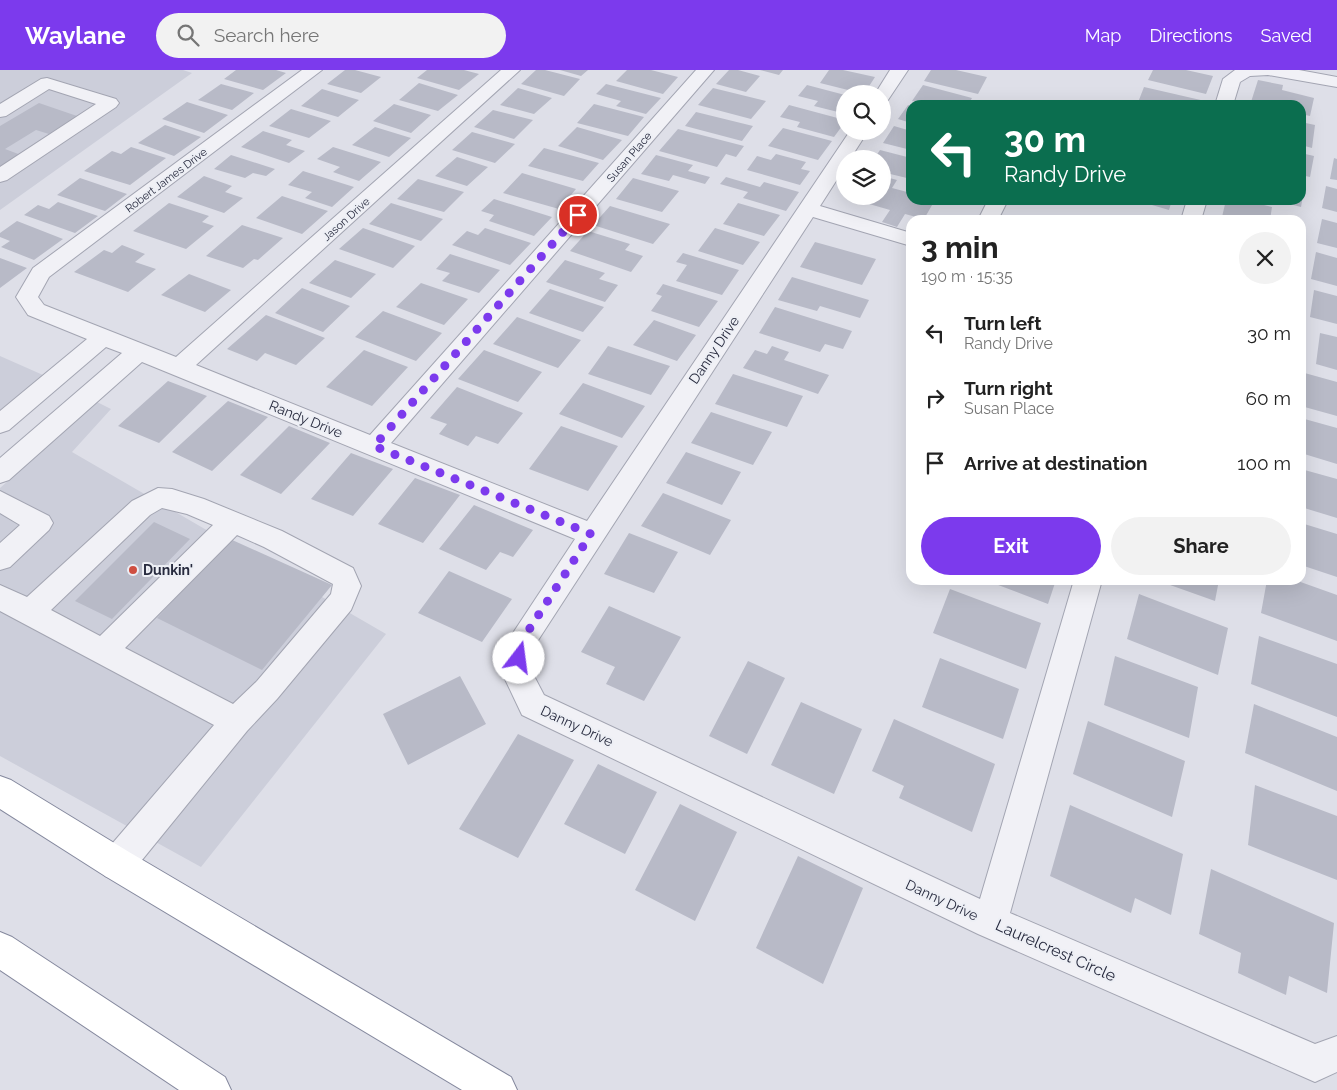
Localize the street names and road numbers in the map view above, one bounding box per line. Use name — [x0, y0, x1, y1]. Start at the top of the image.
street label: Susan Place — [604, 129, 655, 185]
street label: Robert James Drive — [123, 145, 210, 215]
street label: Jason Drive — [320, 195, 373, 244]
street label: Danny Drive — [686, 313, 742, 387]
street label: Randy Drive — [267, 397, 345, 441]
street label: Danny Drive — [538, 702, 616, 750]
street label: Danny Drive — [903, 876, 981, 924]
street label: Laurelcrest Circle — [993, 915, 1119, 986]

